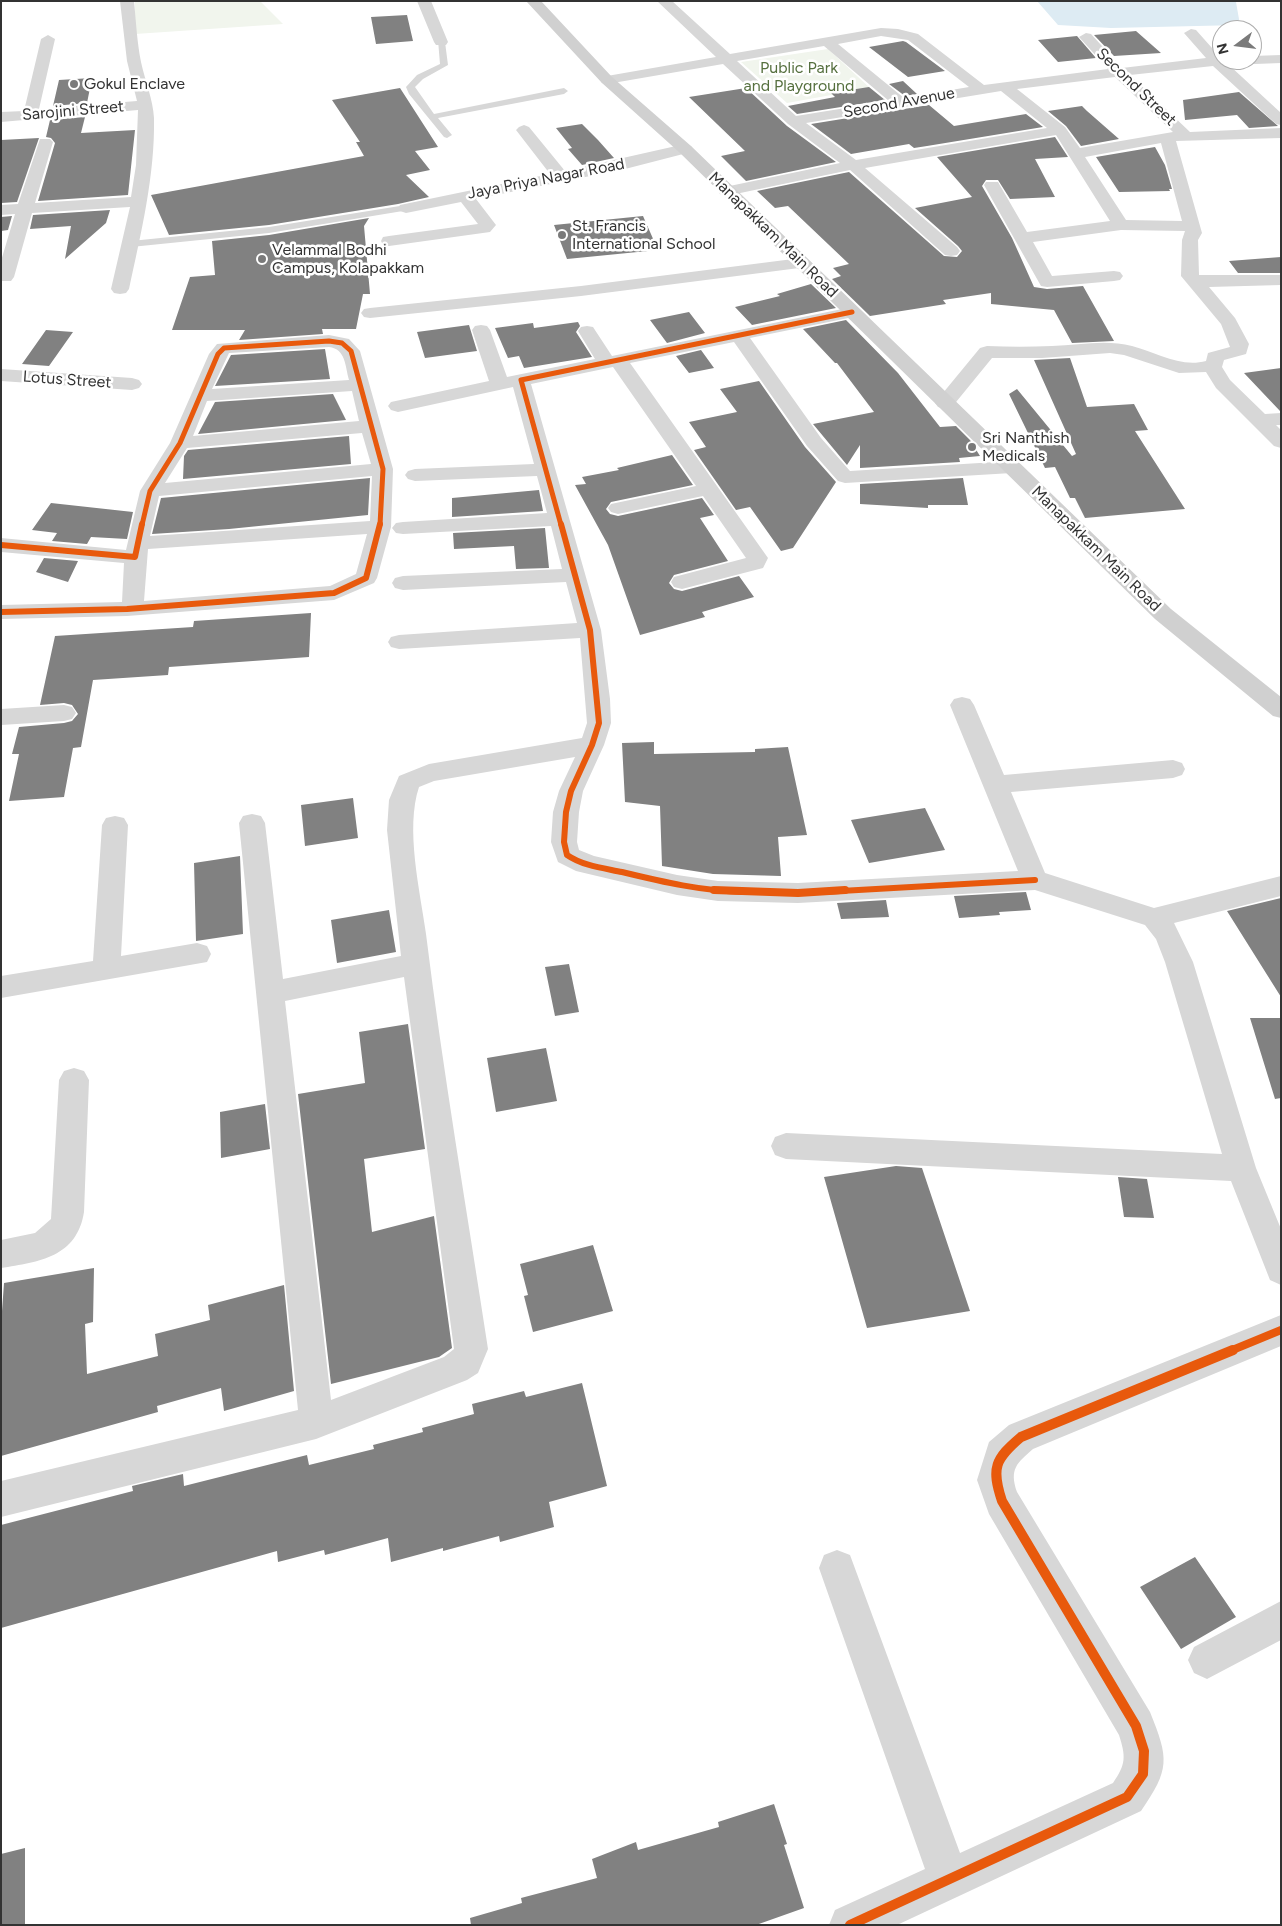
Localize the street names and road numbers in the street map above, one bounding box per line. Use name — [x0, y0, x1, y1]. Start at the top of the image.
street label: Second Street — [1092, 44, 1180, 130]
street label: Second Avenue — [842, 84, 956, 122]
street label: Sarojini Street — [21, 97, 125, 125]
street label: Jaya Priya Nagar Road — [466, 154, 626, 204]
street label: Manapakkam Main Road — [704, 168, 842, 302]
street label: Lotus Street — [22, 367, 112, 393]
street label: Manapakkam Main Road — [1027, 482, 1165, 616]

